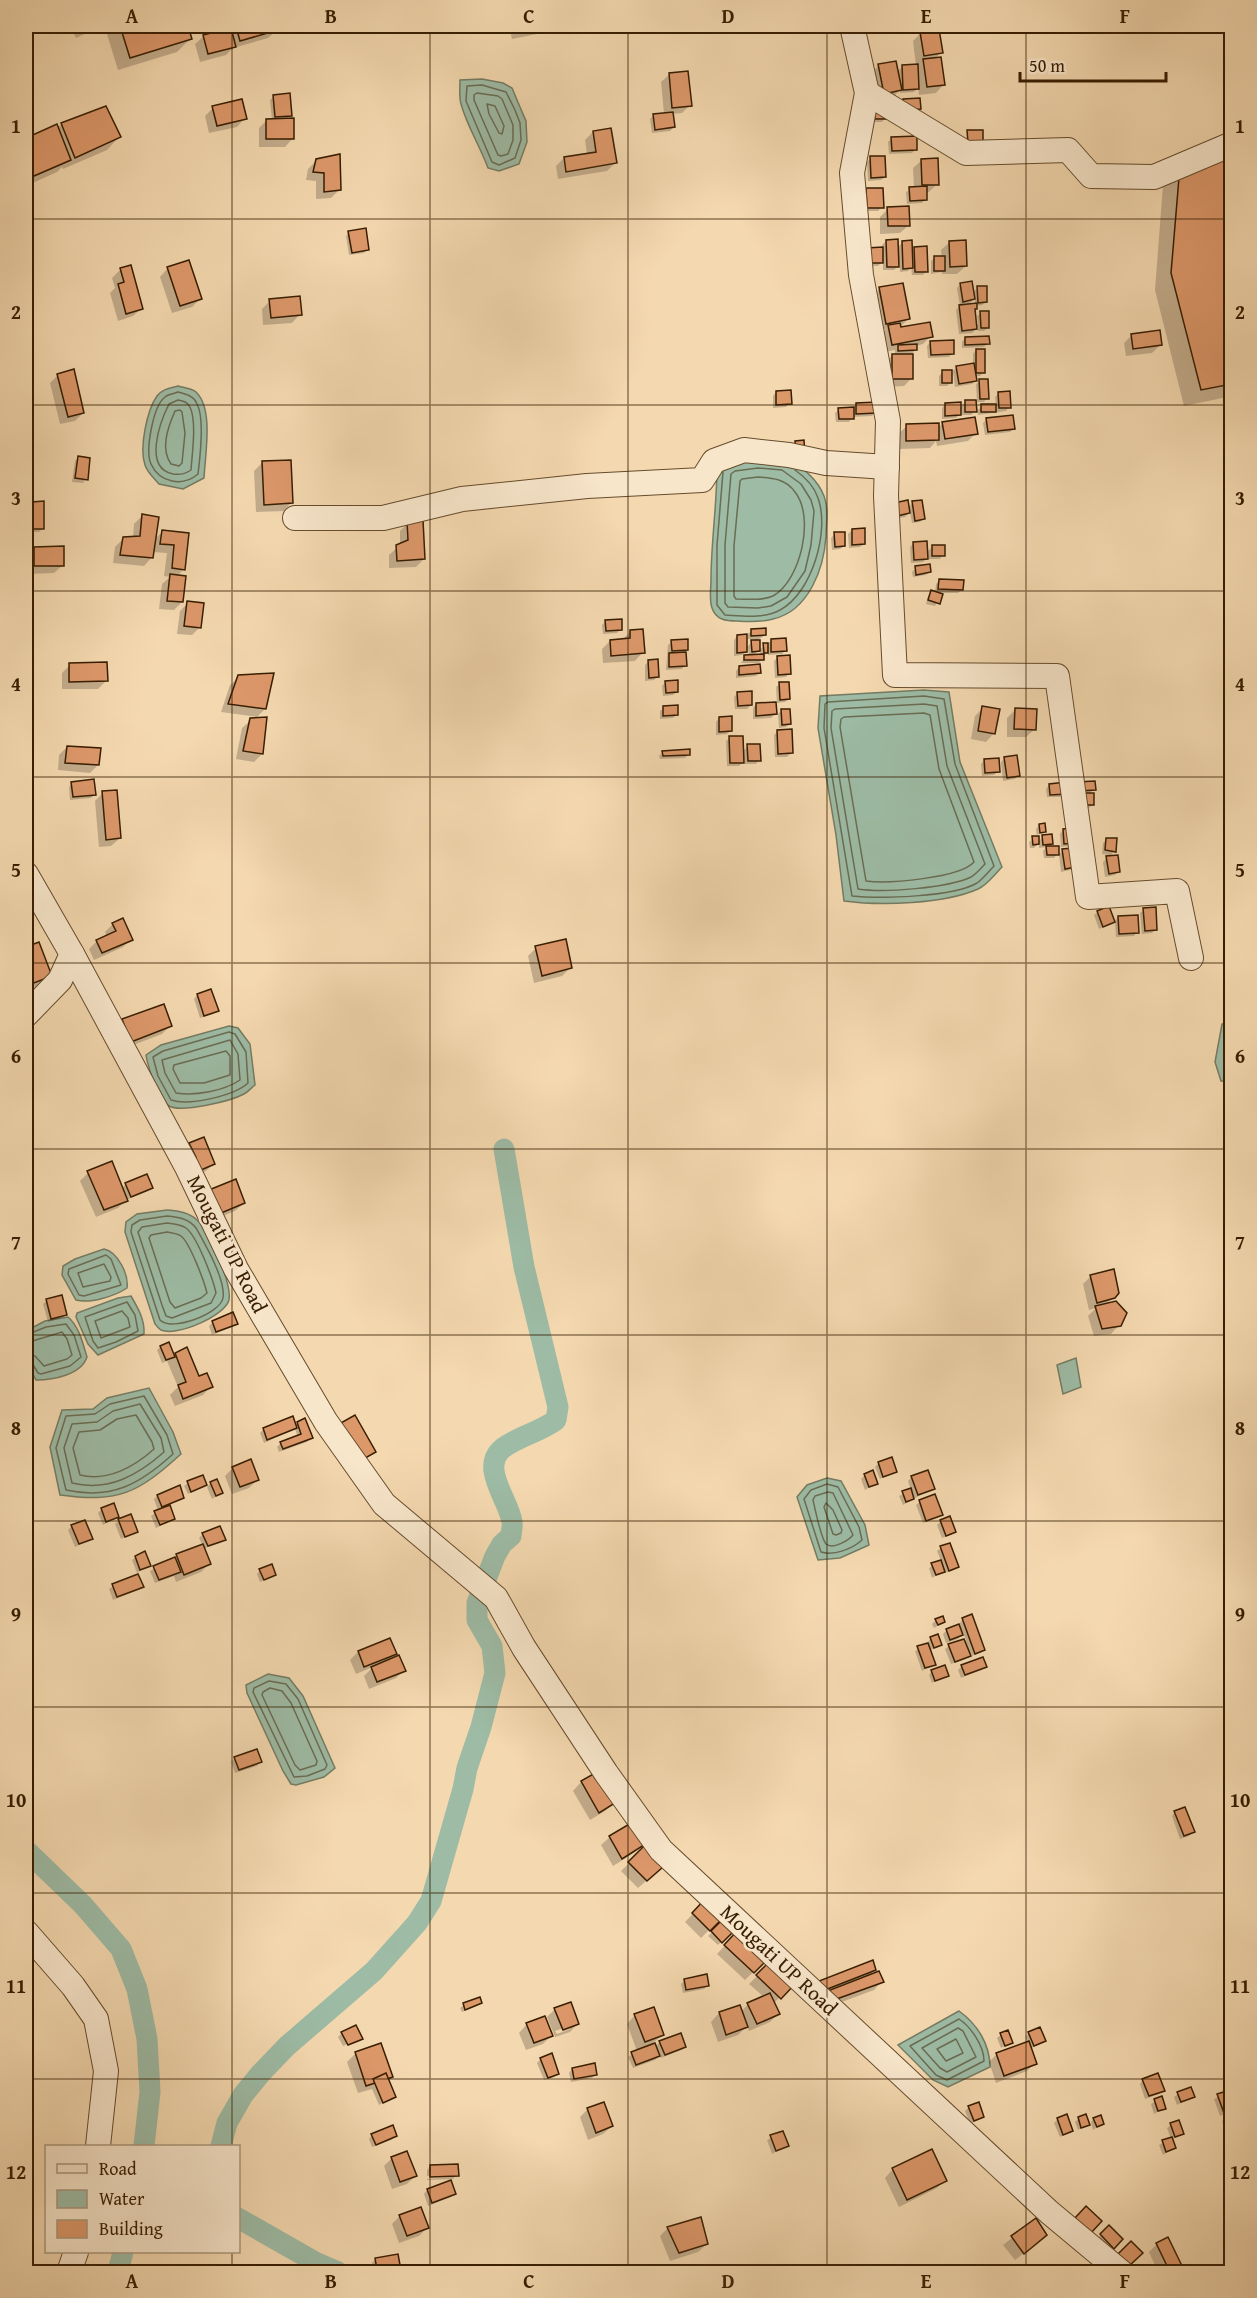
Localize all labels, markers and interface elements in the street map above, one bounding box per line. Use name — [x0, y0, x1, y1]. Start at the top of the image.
text: A — [126, 1, 139, 30]
text: B — [325, 1, 337, 30]
text: C — [523, 1, 535, 30]
text: D — [721, 1, 735, 30]
text: E — [921, 1, 932, 30]
text: F — [1120, 1, 1130, 30]
scale bar — [1020, 45, 1166, 83]
text: 50 m — [1029, 52, 1065, 79]
text: 1 — [11, 111, 21, 140]
text: 1 — [1235, 111, 1245, 140]
text: 2 — [11, 297, 21, 326]
text: 2 — [1235, 297, 1245, 326]
text: 3 — [11, 483, 21, 512]
text: 3 — [1235, 483, 1245, 512]
text: 4 — [11, 669, 21, 698]
text: 4 — [1235, 669, 1245, 698]
text: 5 — [11, 855, 21, 884]
text: 5 — [1235, 855, 1245, 884]
text: 6 — [11, 1041, 21, 1070]
text: 6 — [1235, 1041, 1245, 1070]
street label: Mougati UP Road — [179, 1169, 276, 1319]
text: 7 — [11, 1227, 21, 1256]
text: 7 — [1235, 1227, 1245, 1256]
text: 8 — [11, 1413, 21, 1442]
text: 8 — [1235, 1413, 1245, 1442]
text: 9 — [11, 1599, 21, 1628]
text: 9 — [1235, 1599, 1245, 1628]
text: 10 — [6, 1785, 26, 1814]
text: 10 — [1230, 1785, 1250, 1814]
street label: Mougati UP Road — [713, 1897, 846, 2023]
text: 11 — [6, 1971, 26, 2000]
text: 11 — [1230, 1971, 1250, 2000]
legend — [45, 2145, 240, 2253]
text: Road — [99, 2155, 137, 2182]
text: 12 — [6, 2157, 26, 2186]
text: 12 — [1230, 2157, 1250, 2186]
text: Water — [99, 2185, 145, 2212]
text: Building — [99, 2215, 163, 2242]
text: A — [126, 2266, 139, 2295]
text: B — [325, 2266, 337, 2295]
text: C — [523, 2266, 535, 2295]
text: D — [721, 2266, 735, 2295]
text: E — [921, 2266, 932, 2295]
text: F — [1120, 2266, 1130, 2295]

